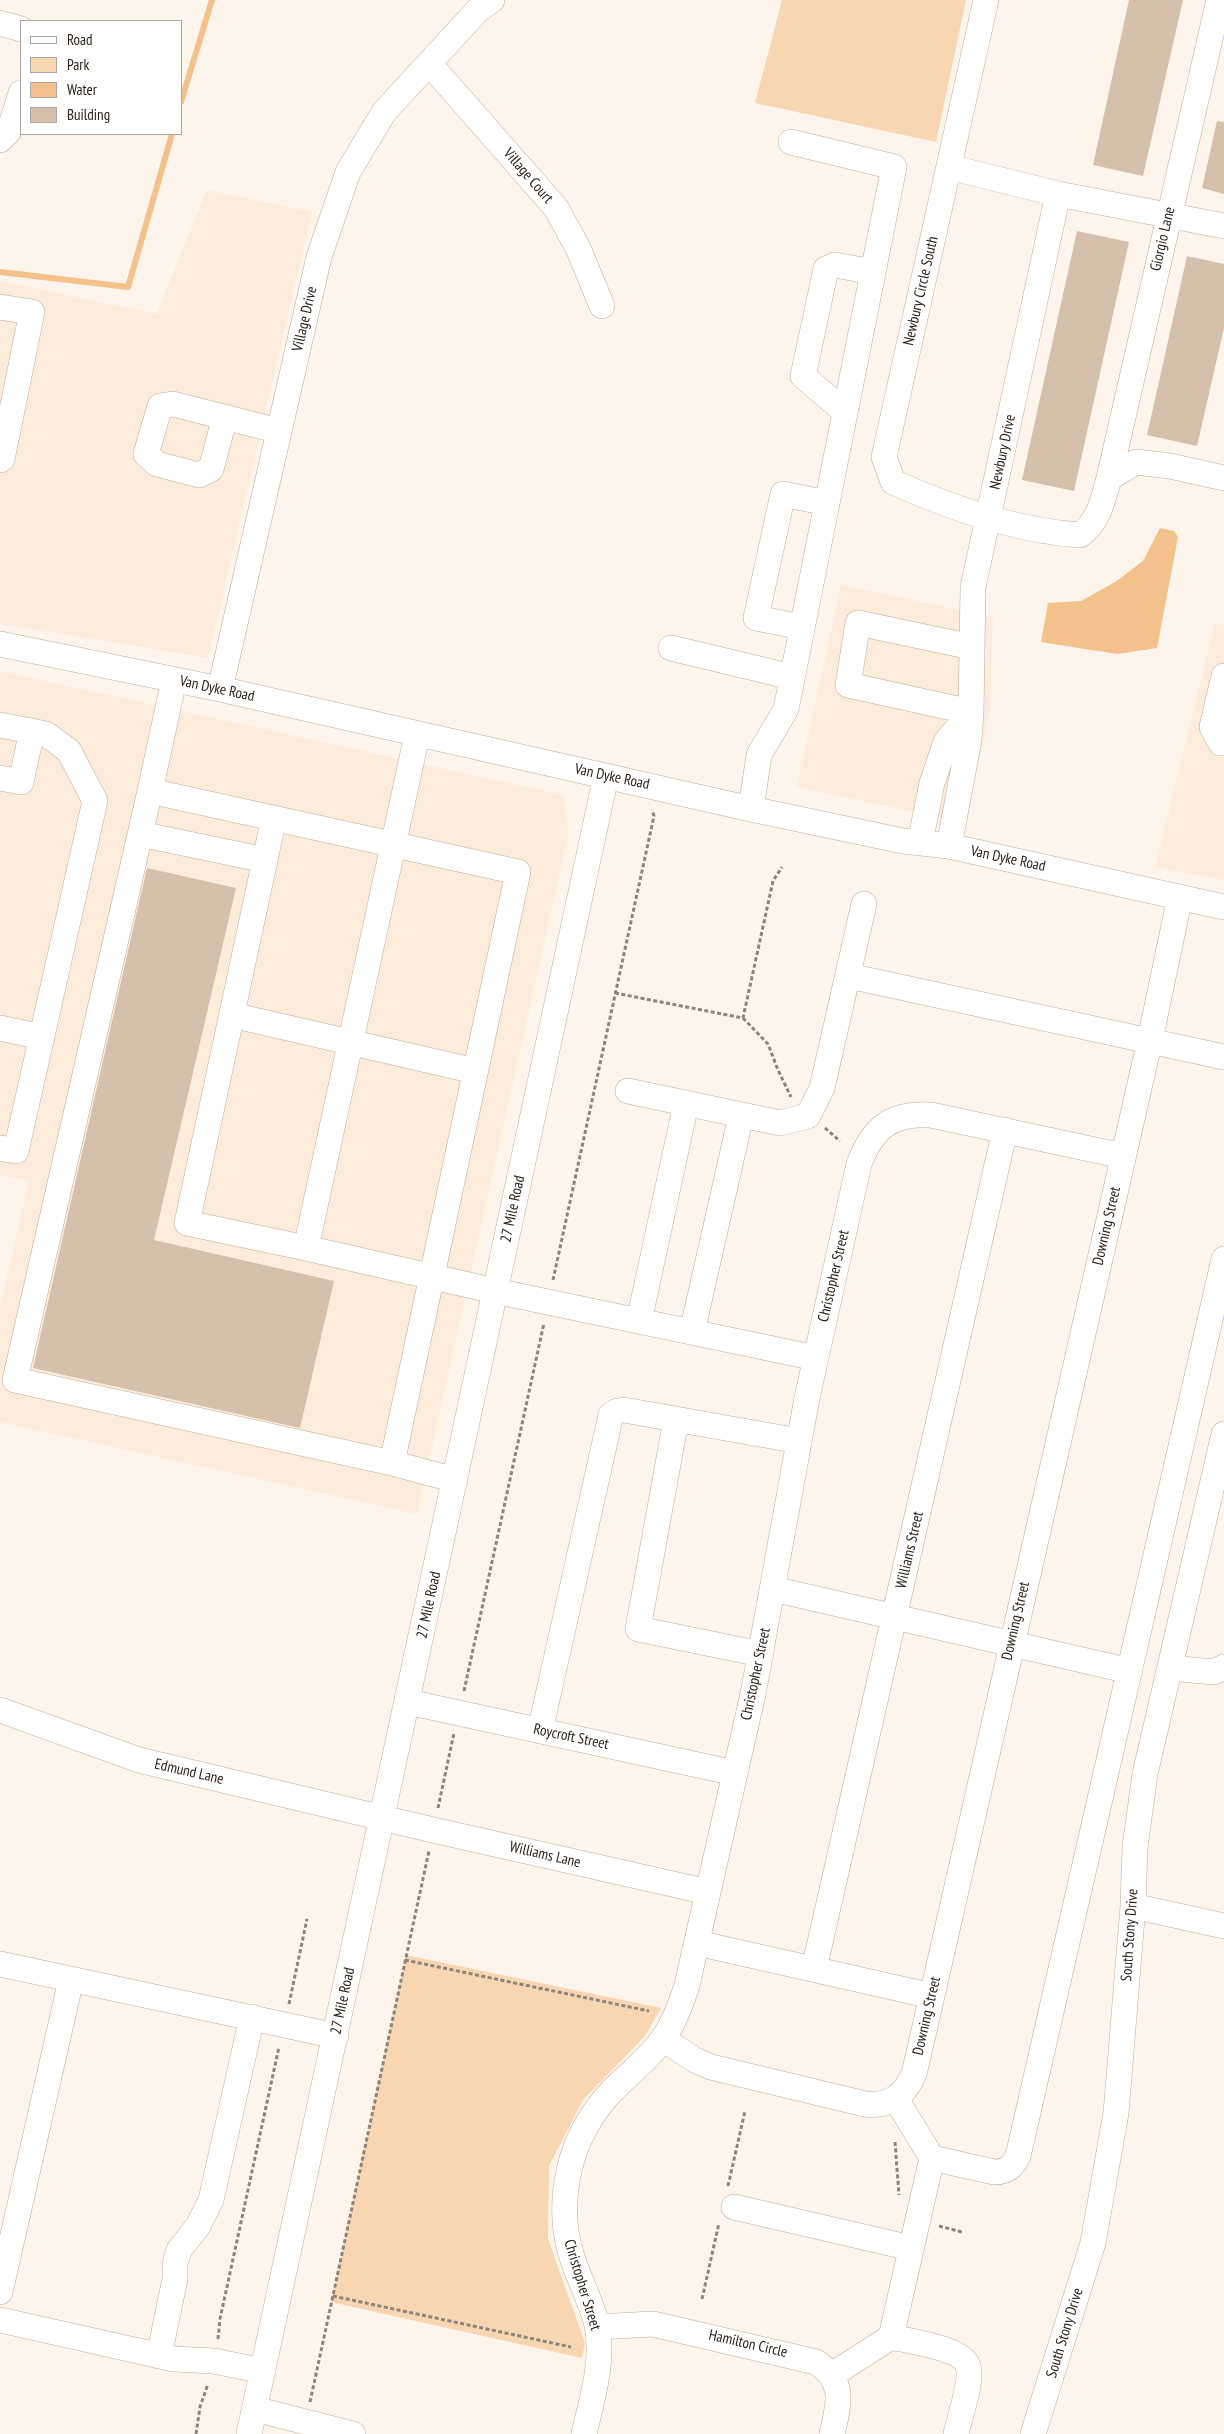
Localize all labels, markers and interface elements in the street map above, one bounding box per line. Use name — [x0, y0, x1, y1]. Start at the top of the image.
legend — [20, 20, 182, 135]
text: Road — [67, 30, 93, 49]
text: Park — [67, 55, 89, 74]
text: Water — [67, 80, 97, 99]
text: Building — [67, 105, 110, 124]
street label: Village Court — [499, 145, 557, 207]
street label: Giorgio Lane — [1147, 205, 1179, 273]
street label: Newbury Circle South — [900, 235, 942, 347]
street label: Village Drive — [289, 285, 321, 353]
street label: Newbury Drive — [986, 413, 1020, 491]
street label: Van Dyke Road — [178, 672, 256, 706]
street label: Van Dyke Road — [573, 760, 651, 794]
street label: Van Dyke Road — [969, 842, 1047, 876]
street label: 27 Mile Road — [497, 1174, 529, 1244]
street label: Downing Street — [1089, 1185, 1125, 1267]
street label: Christopher Street — [815, 1228, 853, 1324]
street label: Williams Street — [892, 1510, 928, 1590]
street label: 27 Mile Road — [413, 1570, 445, 1640]
street label: Downing Street — [998, 1580, 1034, 1662]
street label: Christopher Street — [737, 1626, 775, 1722]
street label: Roycroft Street — [532, 1720, 610, 1754]
street label: Edmund Lane — [153, 1755, 225, 1789]
street label: Williams Lane — [508, 1838, 582, 1872]
street label: South Stony Drive — [1118, 1888, 1142, 1982]
street label: 27 Mile Road — [327, 1966, 359, 2036]
street label: Downing Street — [909, 1975, 945, 2057]
street label: Christopher Street — [560, 2237, 604, 2333]
street label: South Stony Drive — [1043, 2286, 1087, 2380]
street label: Hamilton Circle — [707, 2326, 789, 2362]

